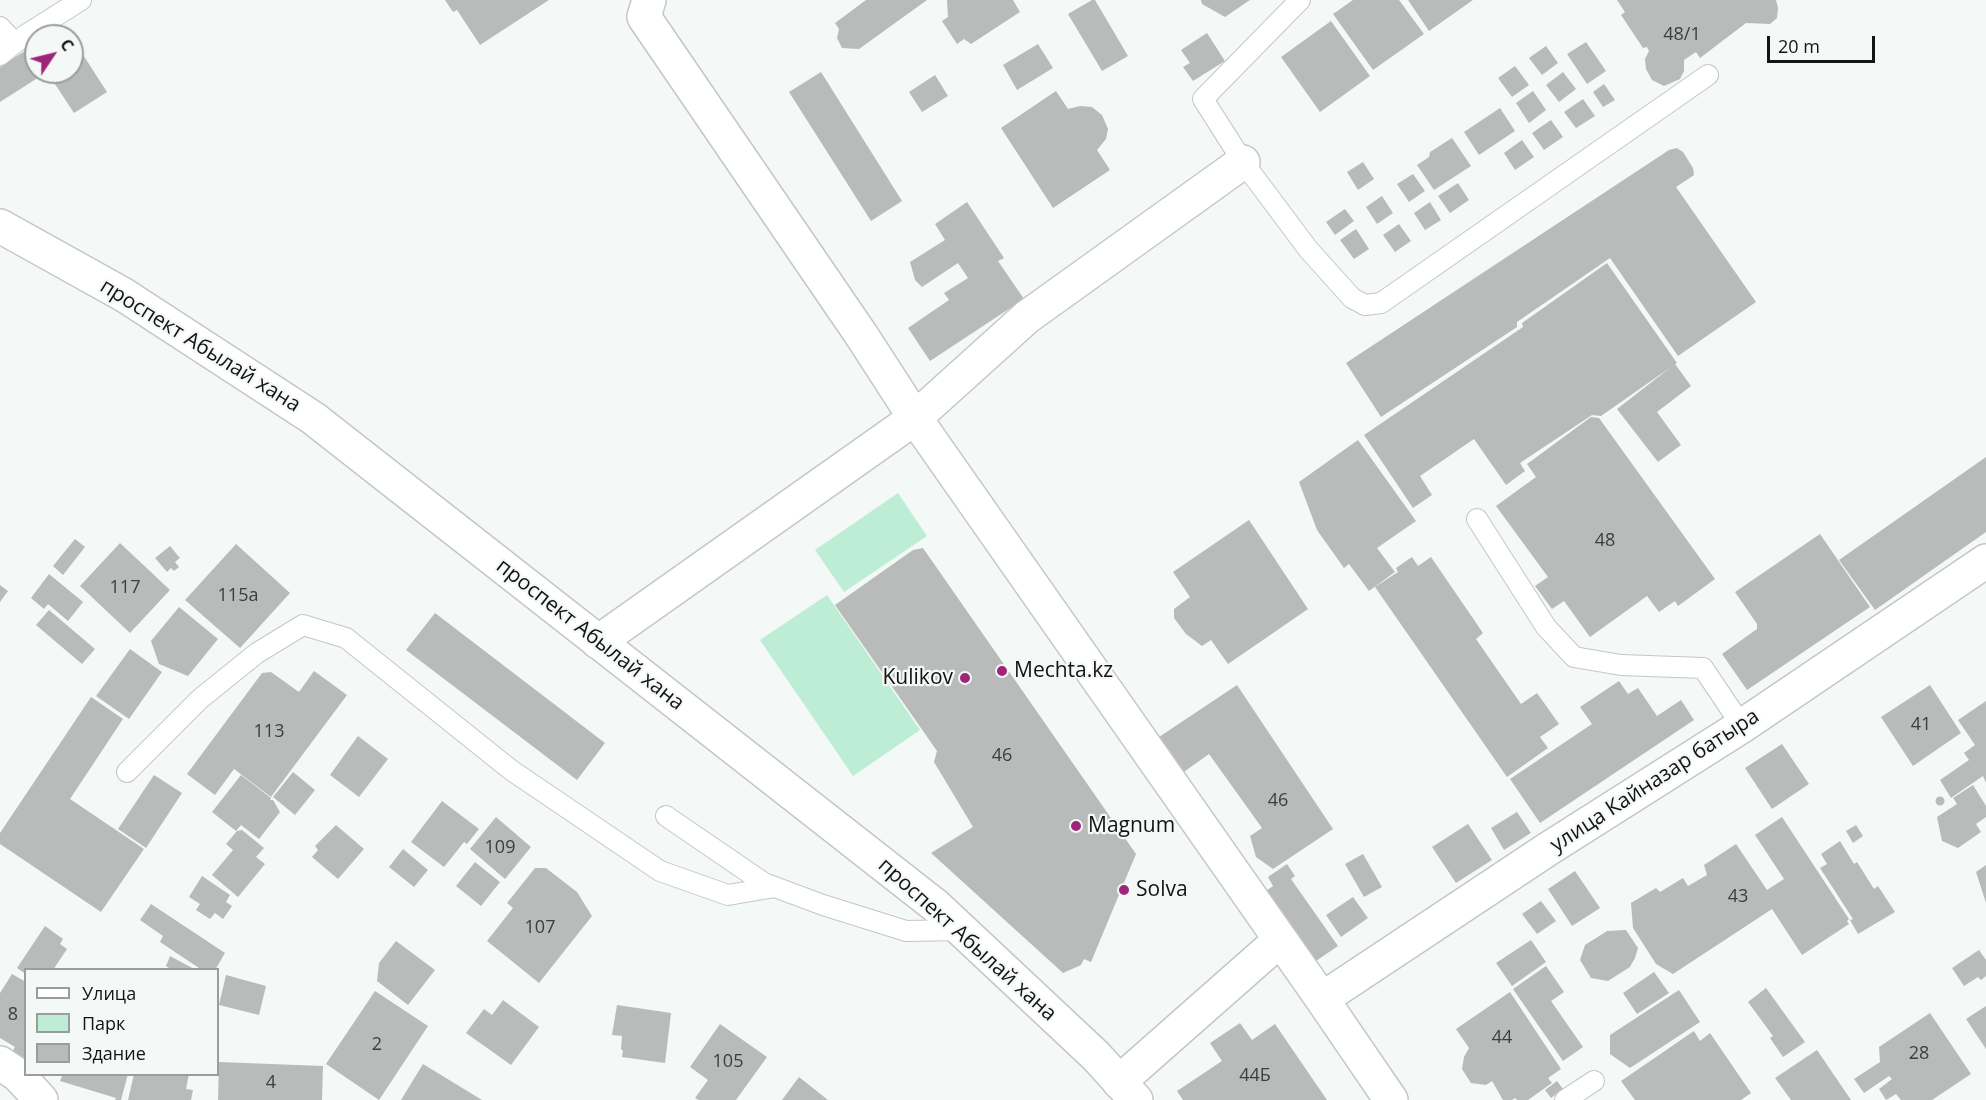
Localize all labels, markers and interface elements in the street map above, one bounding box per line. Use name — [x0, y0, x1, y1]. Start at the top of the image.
north arrow — [24, 24, 84, 84]
house number: 48/1 — [1663, 24, 1701, 46]
scale bar — [1770, 24, 1878, 62]
text: С — [55, 34, 79, 55]
text: 20 m — [1778, 34, 1820, 58]
street label: проспект Абылай хана — [95, 274, 305, 418]
house number: 48 — [1595, 530, 1615, 552]
street label: проспект Абылай хана — [491, 554, 689, 716]
house number: 117 — [110, 577, 140, 599]
house number: 115а — [218, 585, 258, 607]
place label: Mechta.kz — [1014, 658, 1113, 684]
marker: Mechta.kz — [995, 664, 1009, 678]
place label: Kulikov — [883, 665, 953, 691]
marker: Kulikov — [958, 671, 972, 685]
street label: улица Кайназар батыра — [1546, 704, 1764, 858]
house number: 41 — [1911, 714, 1931, 736]
house number: 113 — [254, 721, 284, 743]
house number: 46 — [992, 745, 1012, 767]
house number: 46 — [1268, 790, 1288, 812]
place label: Magnum — [1088, 813, 1175, 839]
marker: Magnum — [1069, 819, 1083, 833]
house number: 109 — [485, 837, 515, 859]
street label: проспект Абылай хана — [873, 853, 1061, 1027]
place label: Solva — [1136, 877, 1188, 903]
marker: Solva — [1117, 883, 1131, 897]
house number: 43 — [1728, 886, 1748, 908]
house number: 107 — [525, 917, 555, 939]
legend — [24, 968, 219, 1076]
text: Улица — [82, 981, 136, 1005]
house number: 8 — [8, 1004, 18, 1026]
text: Парк — [82, 1011, 125, 1035]
house number: 44 — [1492, 1027, 1512, 1049]
house number: 2 — [372, 1034, 382, 1056]
text: Здание — [82, 1041, 146, 1065]
house number: 28 — [1909, 1043, 1929, 1065]
house number: 105 — [713, 1051, 743, 1073]
house number: 44Б — [1239, 1065, 1271, 1087]
house number: 4 — [266, 1072, 276, 1094]

